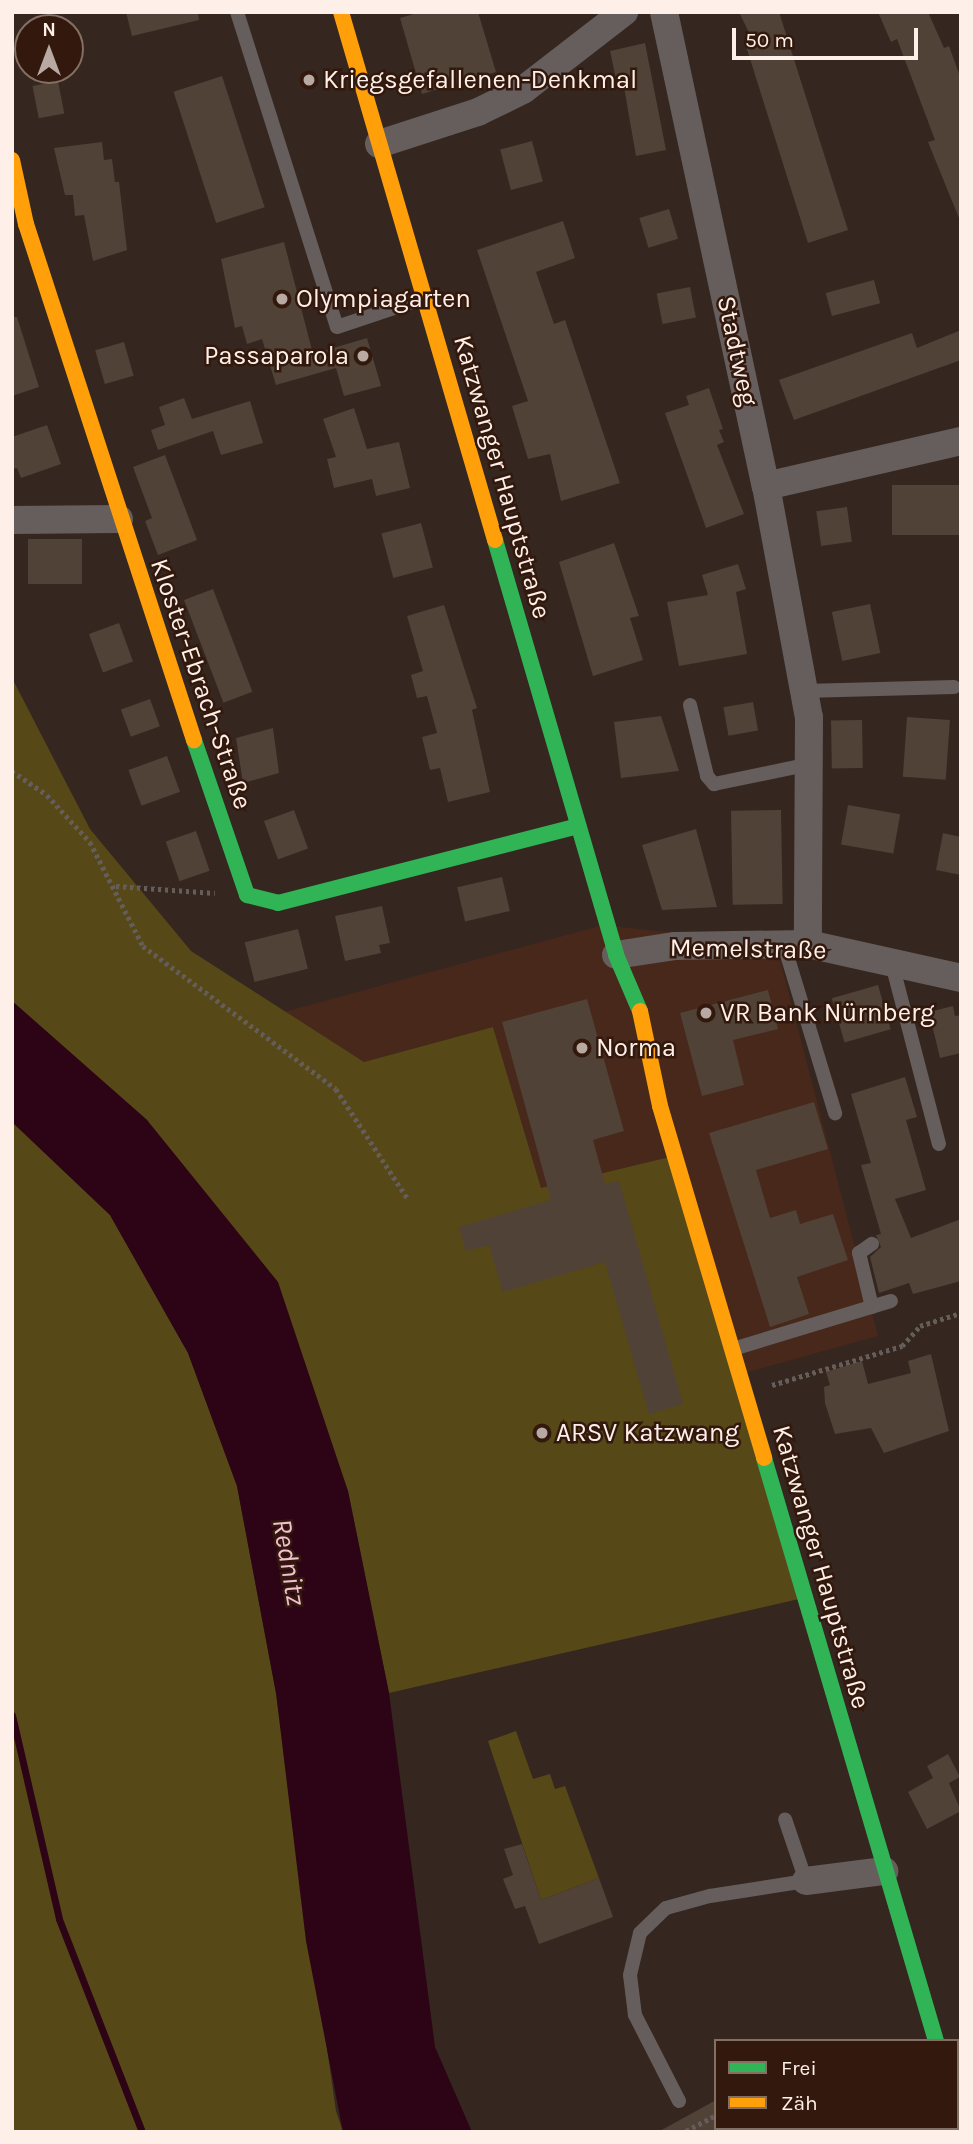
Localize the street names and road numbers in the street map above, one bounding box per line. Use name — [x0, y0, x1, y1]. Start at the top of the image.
street label: Stadtweg — [710, 293, 764, 409]
street label: Katzwanger Hauptstraße — [447, 332, 557, 622]
street label: Kloster-Ebrach-Straße — [143, 555, 259, 813]
street label: Memelstraße — [669, 932, 827, 966]
street label: Katzwanger Hauptstraße — [766, 1422, 876, 1712]

